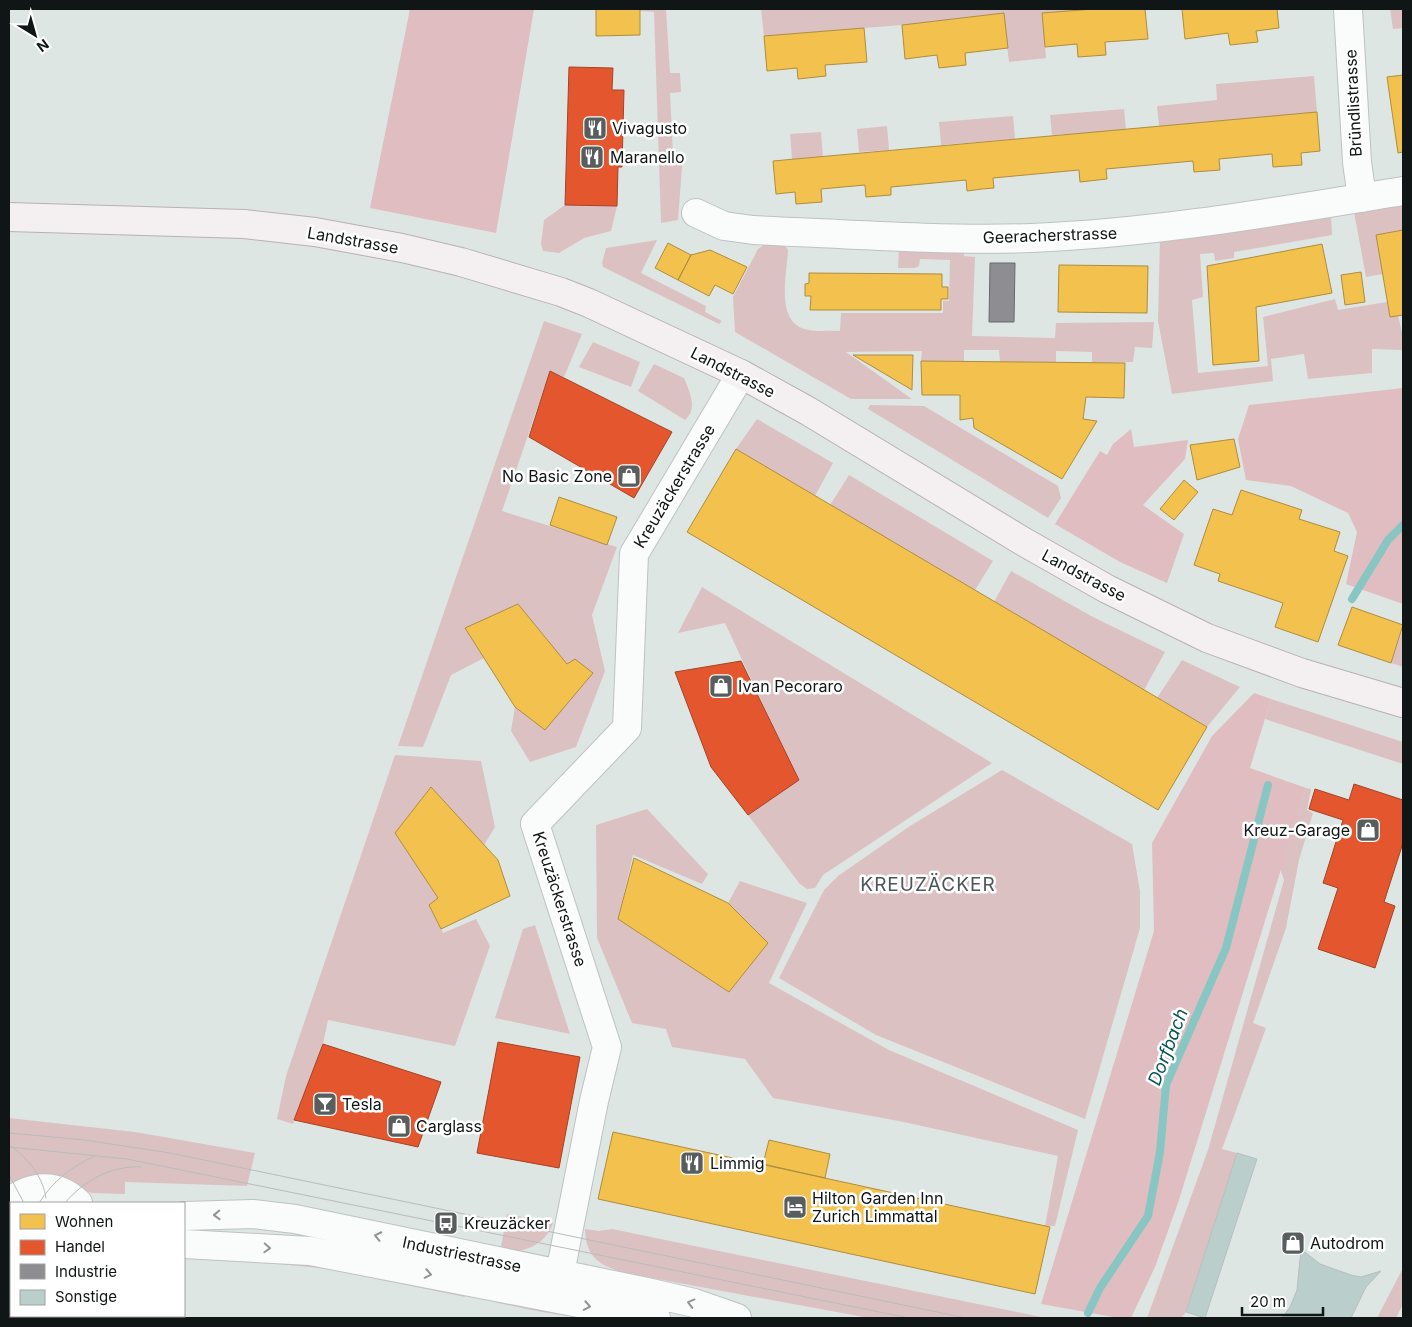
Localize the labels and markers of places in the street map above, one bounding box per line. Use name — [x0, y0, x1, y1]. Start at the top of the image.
restaurant icon: Vivagusto — [582, 115, 608, 141]
place label: Vivagusto — [612, 118, 687, 138]
restaurant icon: Maranello — [579, 144, 605, 170]
place label: Maranello — [610, 147, 685, 167]
shop icon: No Basic Zone — [616, 463, 642, 489]
place label: No Basic Zone — [502, 466, 612, 486]
shop icon: Ivan Pecoraro — [708, 673, 734, 699]
place label: Ivan Pecoraro — [738, 676, 843, 696]
shop icon: Kreuz-Garage — [1355, 817, 1381, 843]
place label: Kreuz-Garage — [1243, 820, 1350, 840]
bar icon: Tesla — [312, 1091, 338, 1117]
place label: Tesla — [342, 1094, 382, 1114]
shop icon: Carglass — [386, 1113, 412, 1139]
place label: Carglass — [416, 1116, 482, 1136]
restaurant icon: Limmig — [679, 1150, 705, 1176]
place label: Limmig — [710, 1153, 765, 1173]
place label: Hilton Garden Inn Zurich Limmattal — [812, 1188, 943, 1226]
hotel icon: Hilton Garden Inn Zurich Limmattal — [782, 1194, 808, 1220]
bus stop icon: Kreuzäcker — [433, 1210, 459, 1236]
place label: Kreuzäcker — [464, 1213, 550, 1233]
shop icon: Autodrom — [1280, 1230, 1306, 1256]
place label: Autodrom — [1310, 1233, 1384, 1253]

